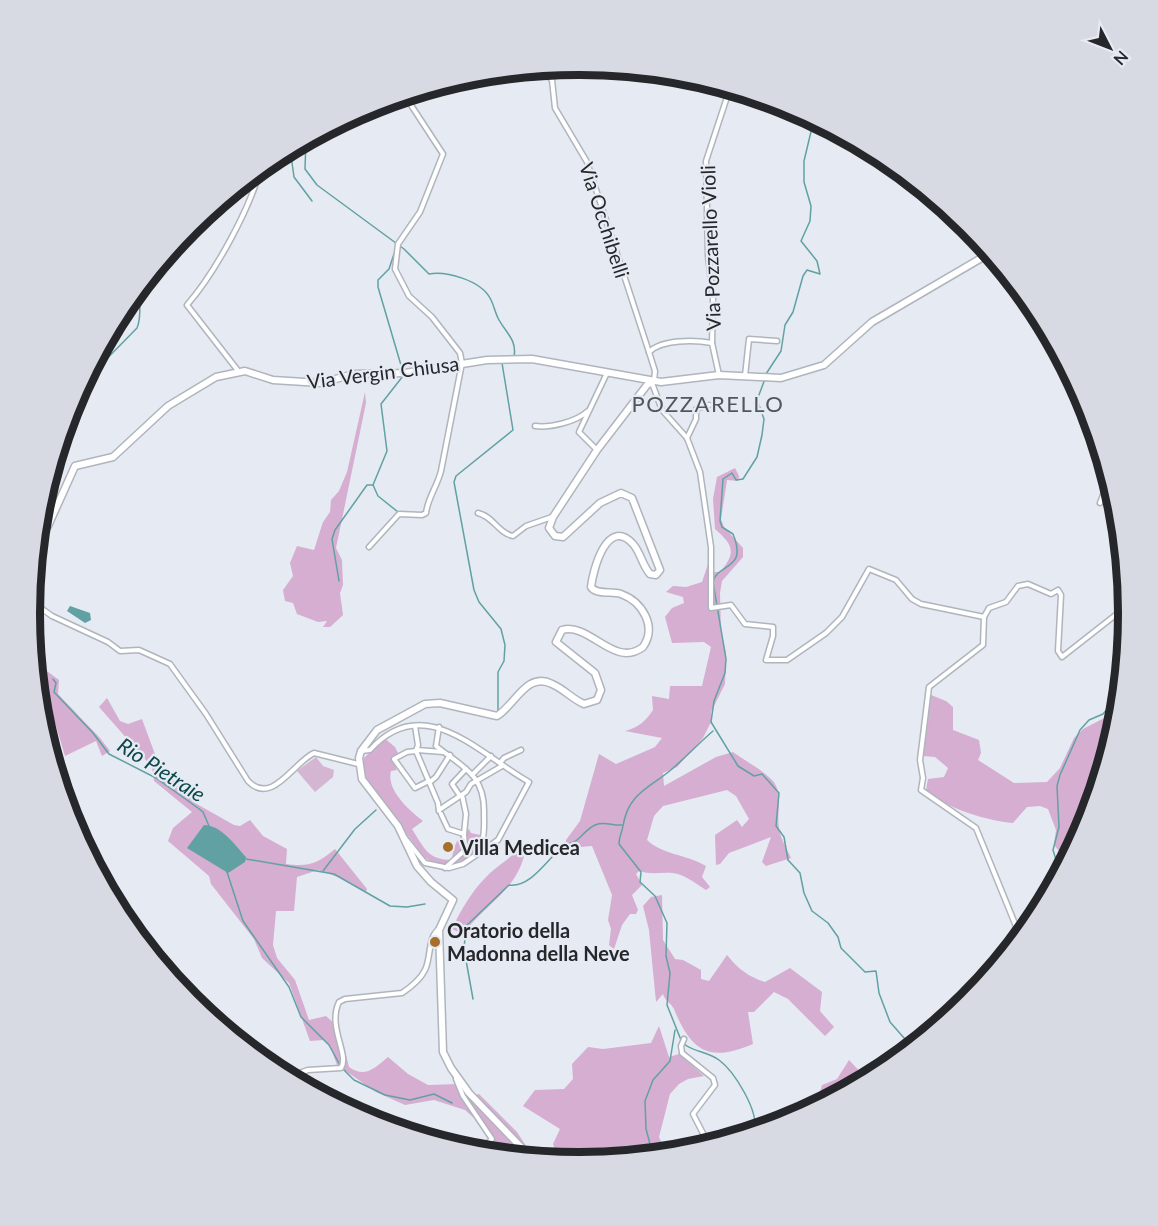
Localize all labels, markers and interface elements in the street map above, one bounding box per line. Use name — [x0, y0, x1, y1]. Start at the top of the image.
north arrow — [1080, 18, 1140, 78]
text: N — [1110, 47, 1133, 69]
street label: Via Occhibelli — [575, 159, 635, 281]
street label: Via Pozzarello Violi — [695, 165, 725, 331]
street label: Via Vergin Chiusa — [306, 351, 460, 393]
district label: POZZARELLO — [632, 390, 784, 417]
water label: Rio Pietraie — [114, 732, 210, 806]
place label: Villa Medicea — [459, 835, 580, 859]
marker: Villa Medicea — [441, 840, 455, 854]
place label: Oratorio della Madonna della Neve — [447, 918, 630, 965]
marker: Oratorio della Madonna della Neve — [428, 935, 442, 949]

